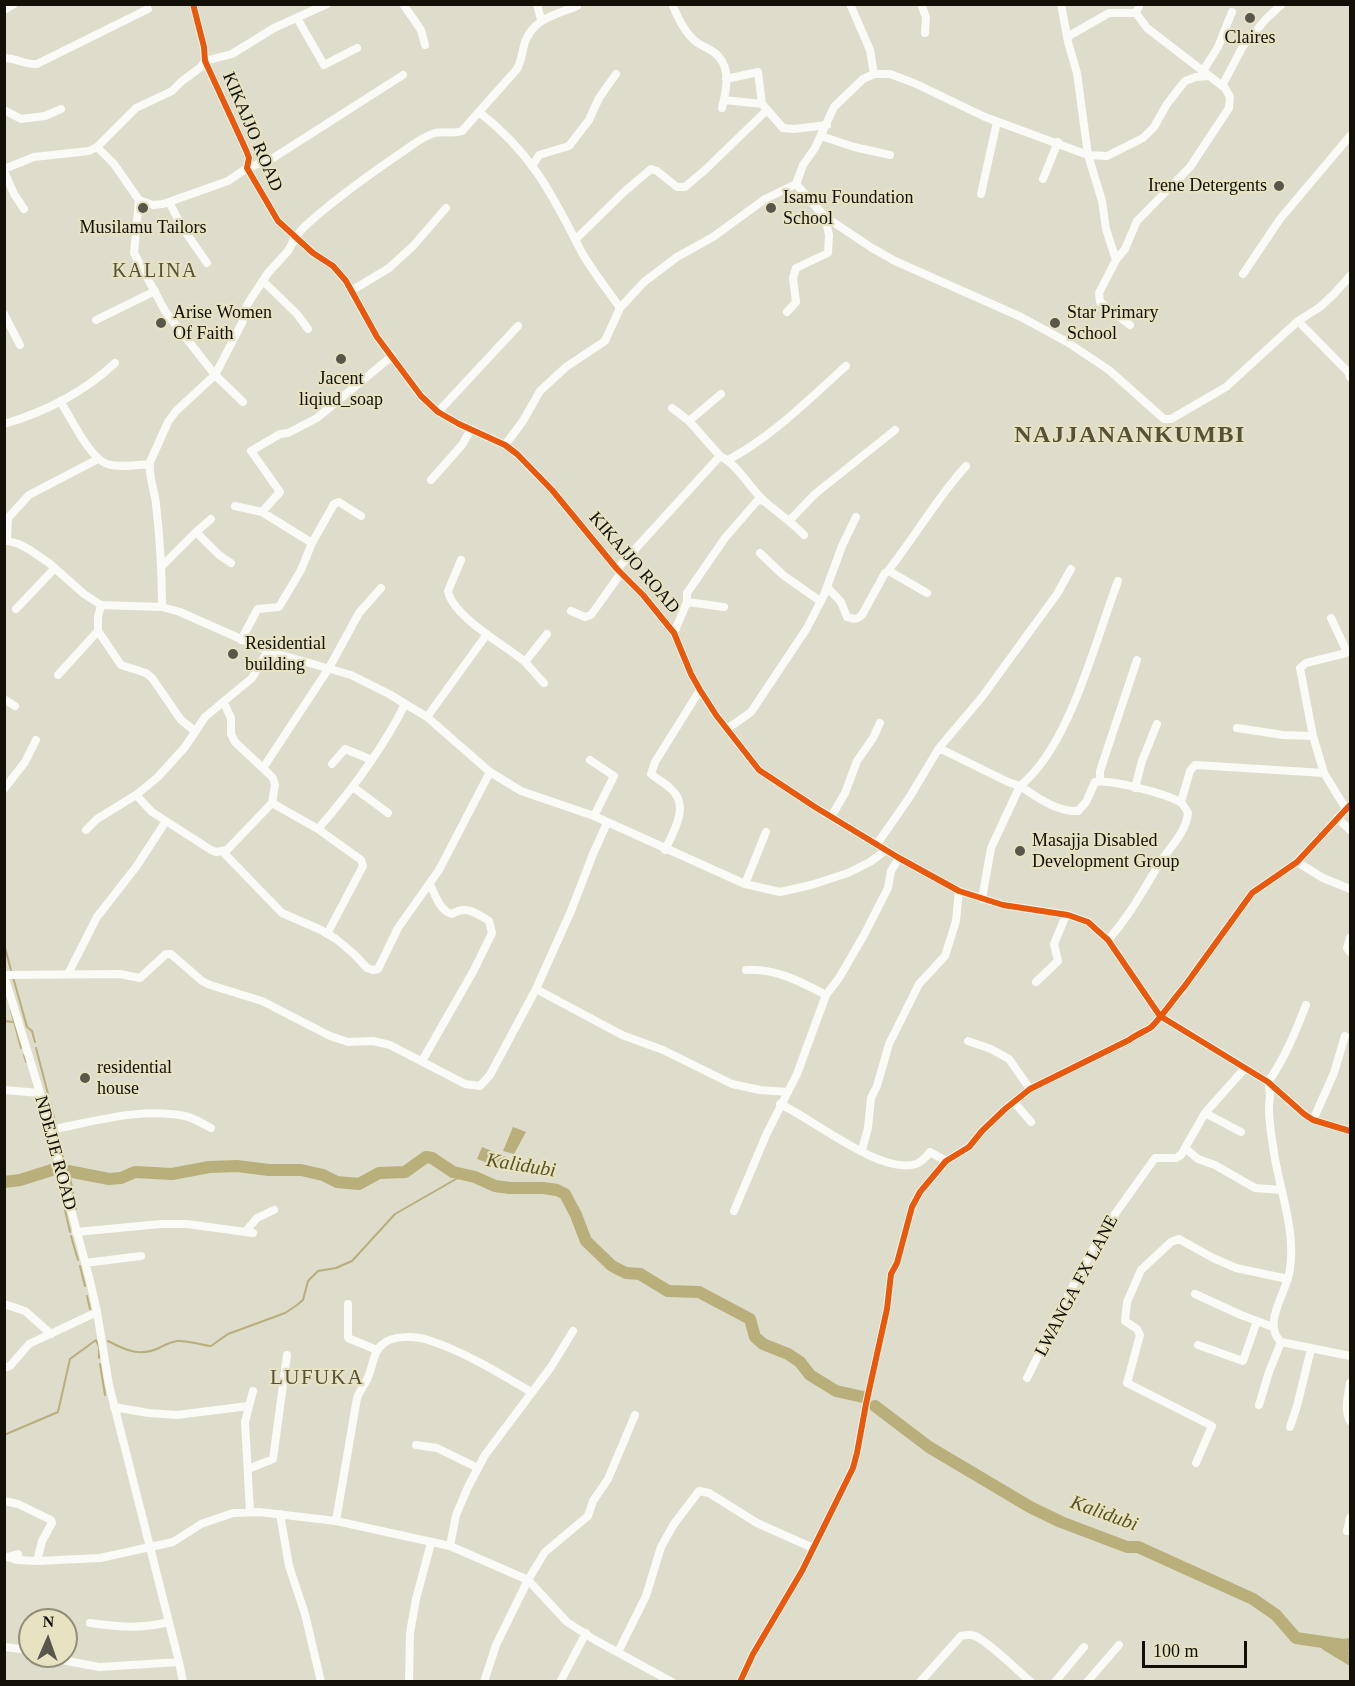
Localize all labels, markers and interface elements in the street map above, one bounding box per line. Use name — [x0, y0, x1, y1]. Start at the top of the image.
marker: Claires — [1243, 11, 1257, 25]
place label: Claires — [1225, 27, 1275, 49]
street label: KIKAJJO ROAD — [217, 69, 287, 195]
place label: Irene Detergents — [1148, 175, 1267, 197]
marker: Irene Detergents — [1272, 179, 1286, 193]
place label: Isamu Foundation School — [783, 187, 913, 230]
marker: Musilamu Tailors — [136, 201, 150, 215]
marker: Isamu Foundation School — [764, 201, 778, 215]
place label: Musilamu Tailors — [79, 217, 207, 239]
district label: KALINA — [112, 260, 198, 284]
place label: Arise Women Of Faith — [173, 302, 272, 344]
place label: Star Primary School — [1067, 302, 1158, 344]
marker: Arise Women Of Faith — [154, 316, 168, 330]
marker: Star Primary School — [1048, 316, 1062, 330]
marker: Jacent liqiud_soap — [334, 352, 348, 366]
place label: Jacent liqiud_soap — [299, 368, 383, 410]
district label: NAJJANANKUMBI — [1014, 422, 1246, 450]
street label: KIKAJJO ROAD — [584, 508, 684, 618]
place label: Residential building — [245, 633, 326, 676]
marker: Residential building — [226, 647, 240, 661]
place label: Masajja Disabled Development Group — [1032, 830, 1179, 872]
marker: Masajja Disabled Development Group — [1013, 844, 1027, 858]
place label: residential house — [97, 1057, 172, 1100]
marker: residential house — [78, 1071, 92, 1085]
street label: NDEJJE ROAD — [29, 1093, 81, 1213]
water label: Kalidubi — [485, 1149, 557, 1183]
street label: LWANGA FX LANE — [1031, 1212, 1123, 1360]
district label: LUFUKA — [270, 1365, 364, 1391]
water label: Kalidubi — [1067, 1491, 1141, 1537]
north arrow — [18, 1608, 78, 1668]
text: N — [43, 1613, 55, 1630]
scale bar — [1145, 1629, 1250, 1667]
text: 100 m — [1153, 1641, 1199, 1661]

